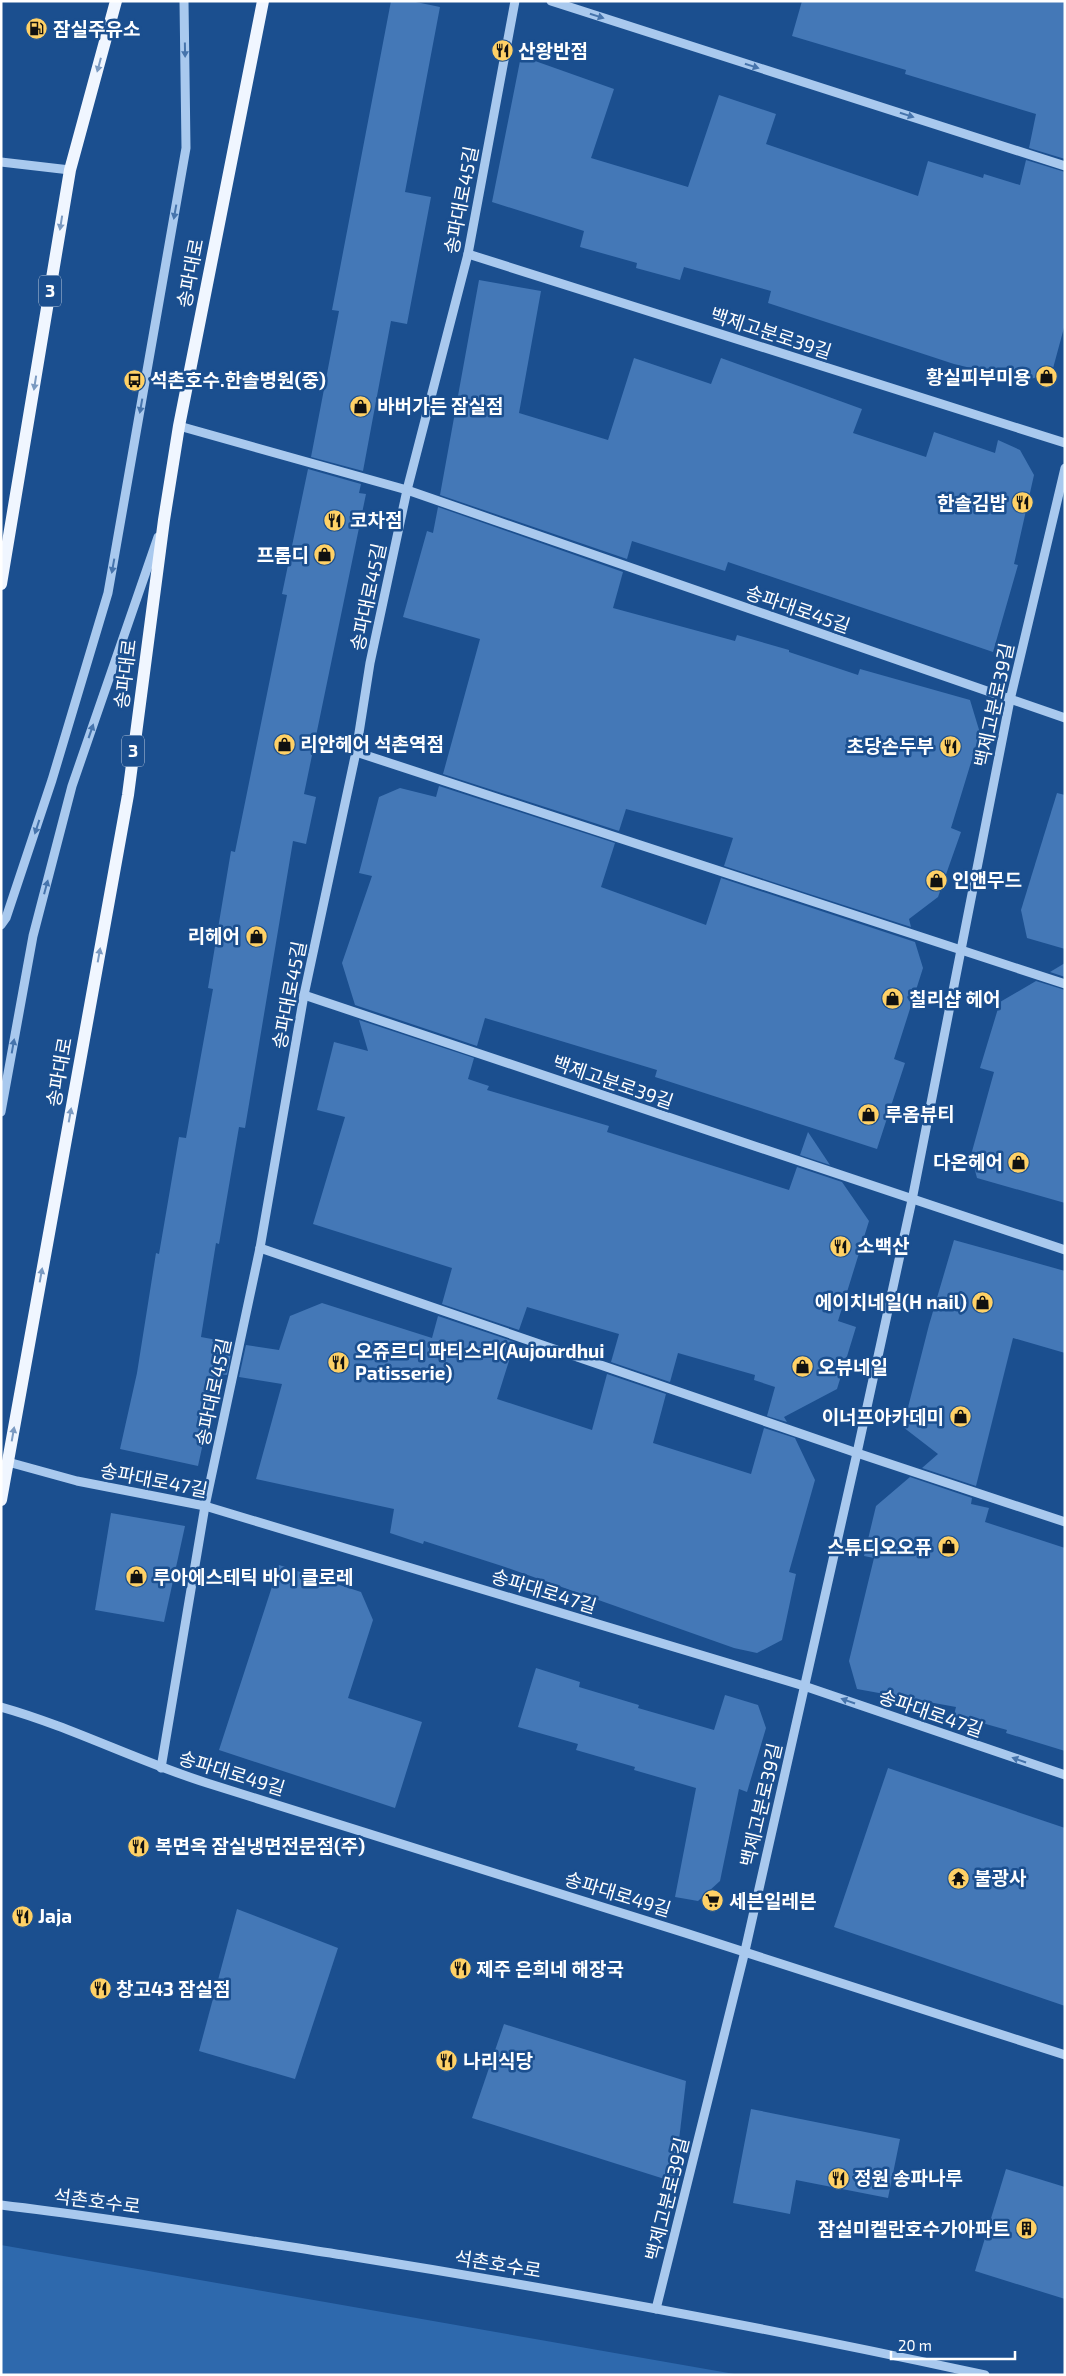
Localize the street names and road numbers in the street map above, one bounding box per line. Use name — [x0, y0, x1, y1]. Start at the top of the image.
street label: 송파대로45길 — [439, 144, 482, 256]
street label: 송파대로 — [172, 236, 207, 309]
road number: 3 — [39, 276, 61, 306]
street label: 백제고분로39길 — [708, 302, 835, 363]
street label: 송파대로45길 — [345, 541, 390, 653]
street label: 송파대로45길 — [743, 580, 854, 637]
street label: 송파대로 — [109, 638, 140, 710]
street label: 백제고분로39길 — [969, 641, 1018, 769]
road number: 3 — [122, 736, 144, 766]
street label: 송파대로45길 — [267, 939, 310, 1051]
street label: 송파대로 — [41, 1035, 76, 1108]
street label: 백제고분로39길 — [550, 1050, 677, 1113]
street label: 송파대로45길 — [190, 1336, 235, 1448]
street label: 송파대로47길 — [98, 1458, 210, 1501]
street label: 송파대로47길 — [489, 1564, 600, 1617]
street label: 송파대로47길 — [876, 1684, 986, 1741]
street label: 백제고분로39길 — [735, 1741, 786, 1869]
street label: 송파대로49길 — [176, 1745, 288, 1800]
street label: 송파대로49길 — [562, 1866, 674, 1921]
street label: 백제고분로39길 — [640, 2135, 693, 2263]
street label: 석촌호수로 — [52, 2184, 142, 2217]
street label: 석촌호수로 — [453, 2245, 543, 2282]

